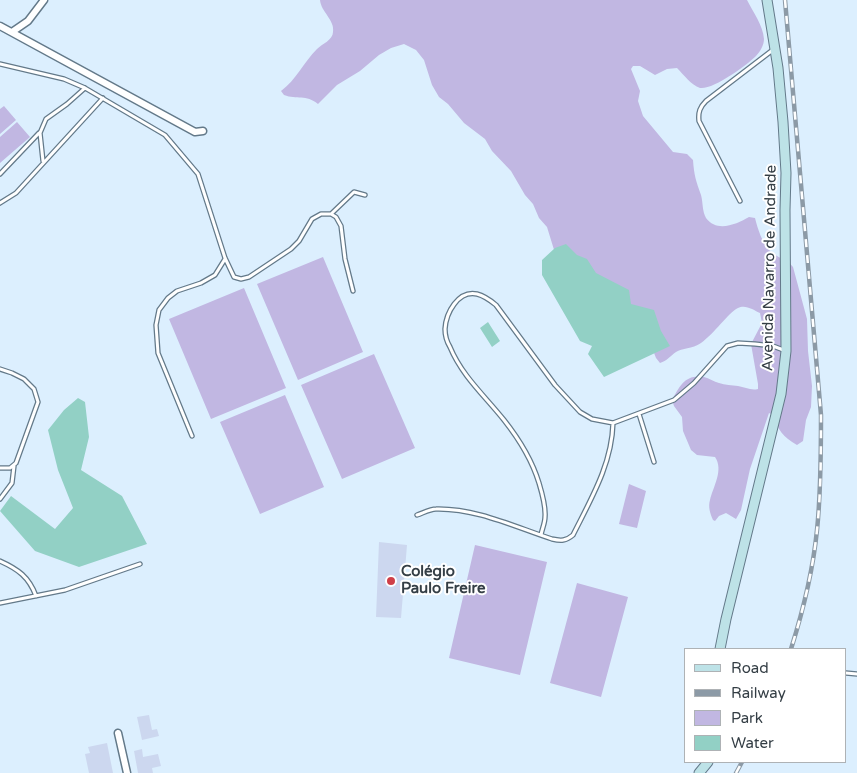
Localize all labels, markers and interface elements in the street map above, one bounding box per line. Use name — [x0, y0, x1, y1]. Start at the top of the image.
street label: Avenida Navarro de Andrade — [759, 165, 781, 371]
place label: Colégio Paulo Freire — [401, 563, 485, 598]
marker: Colégio Paulo Freire — [385, 575, 397, 587]
legend — [684, 648, 847, 763]
text: Road — [731, 659, 769, 677]
text: Railway — [731, 684, 786, 702]
text: Park — [731, 709, 763, 727]
text: Water — [731, 734, 774, 752]

